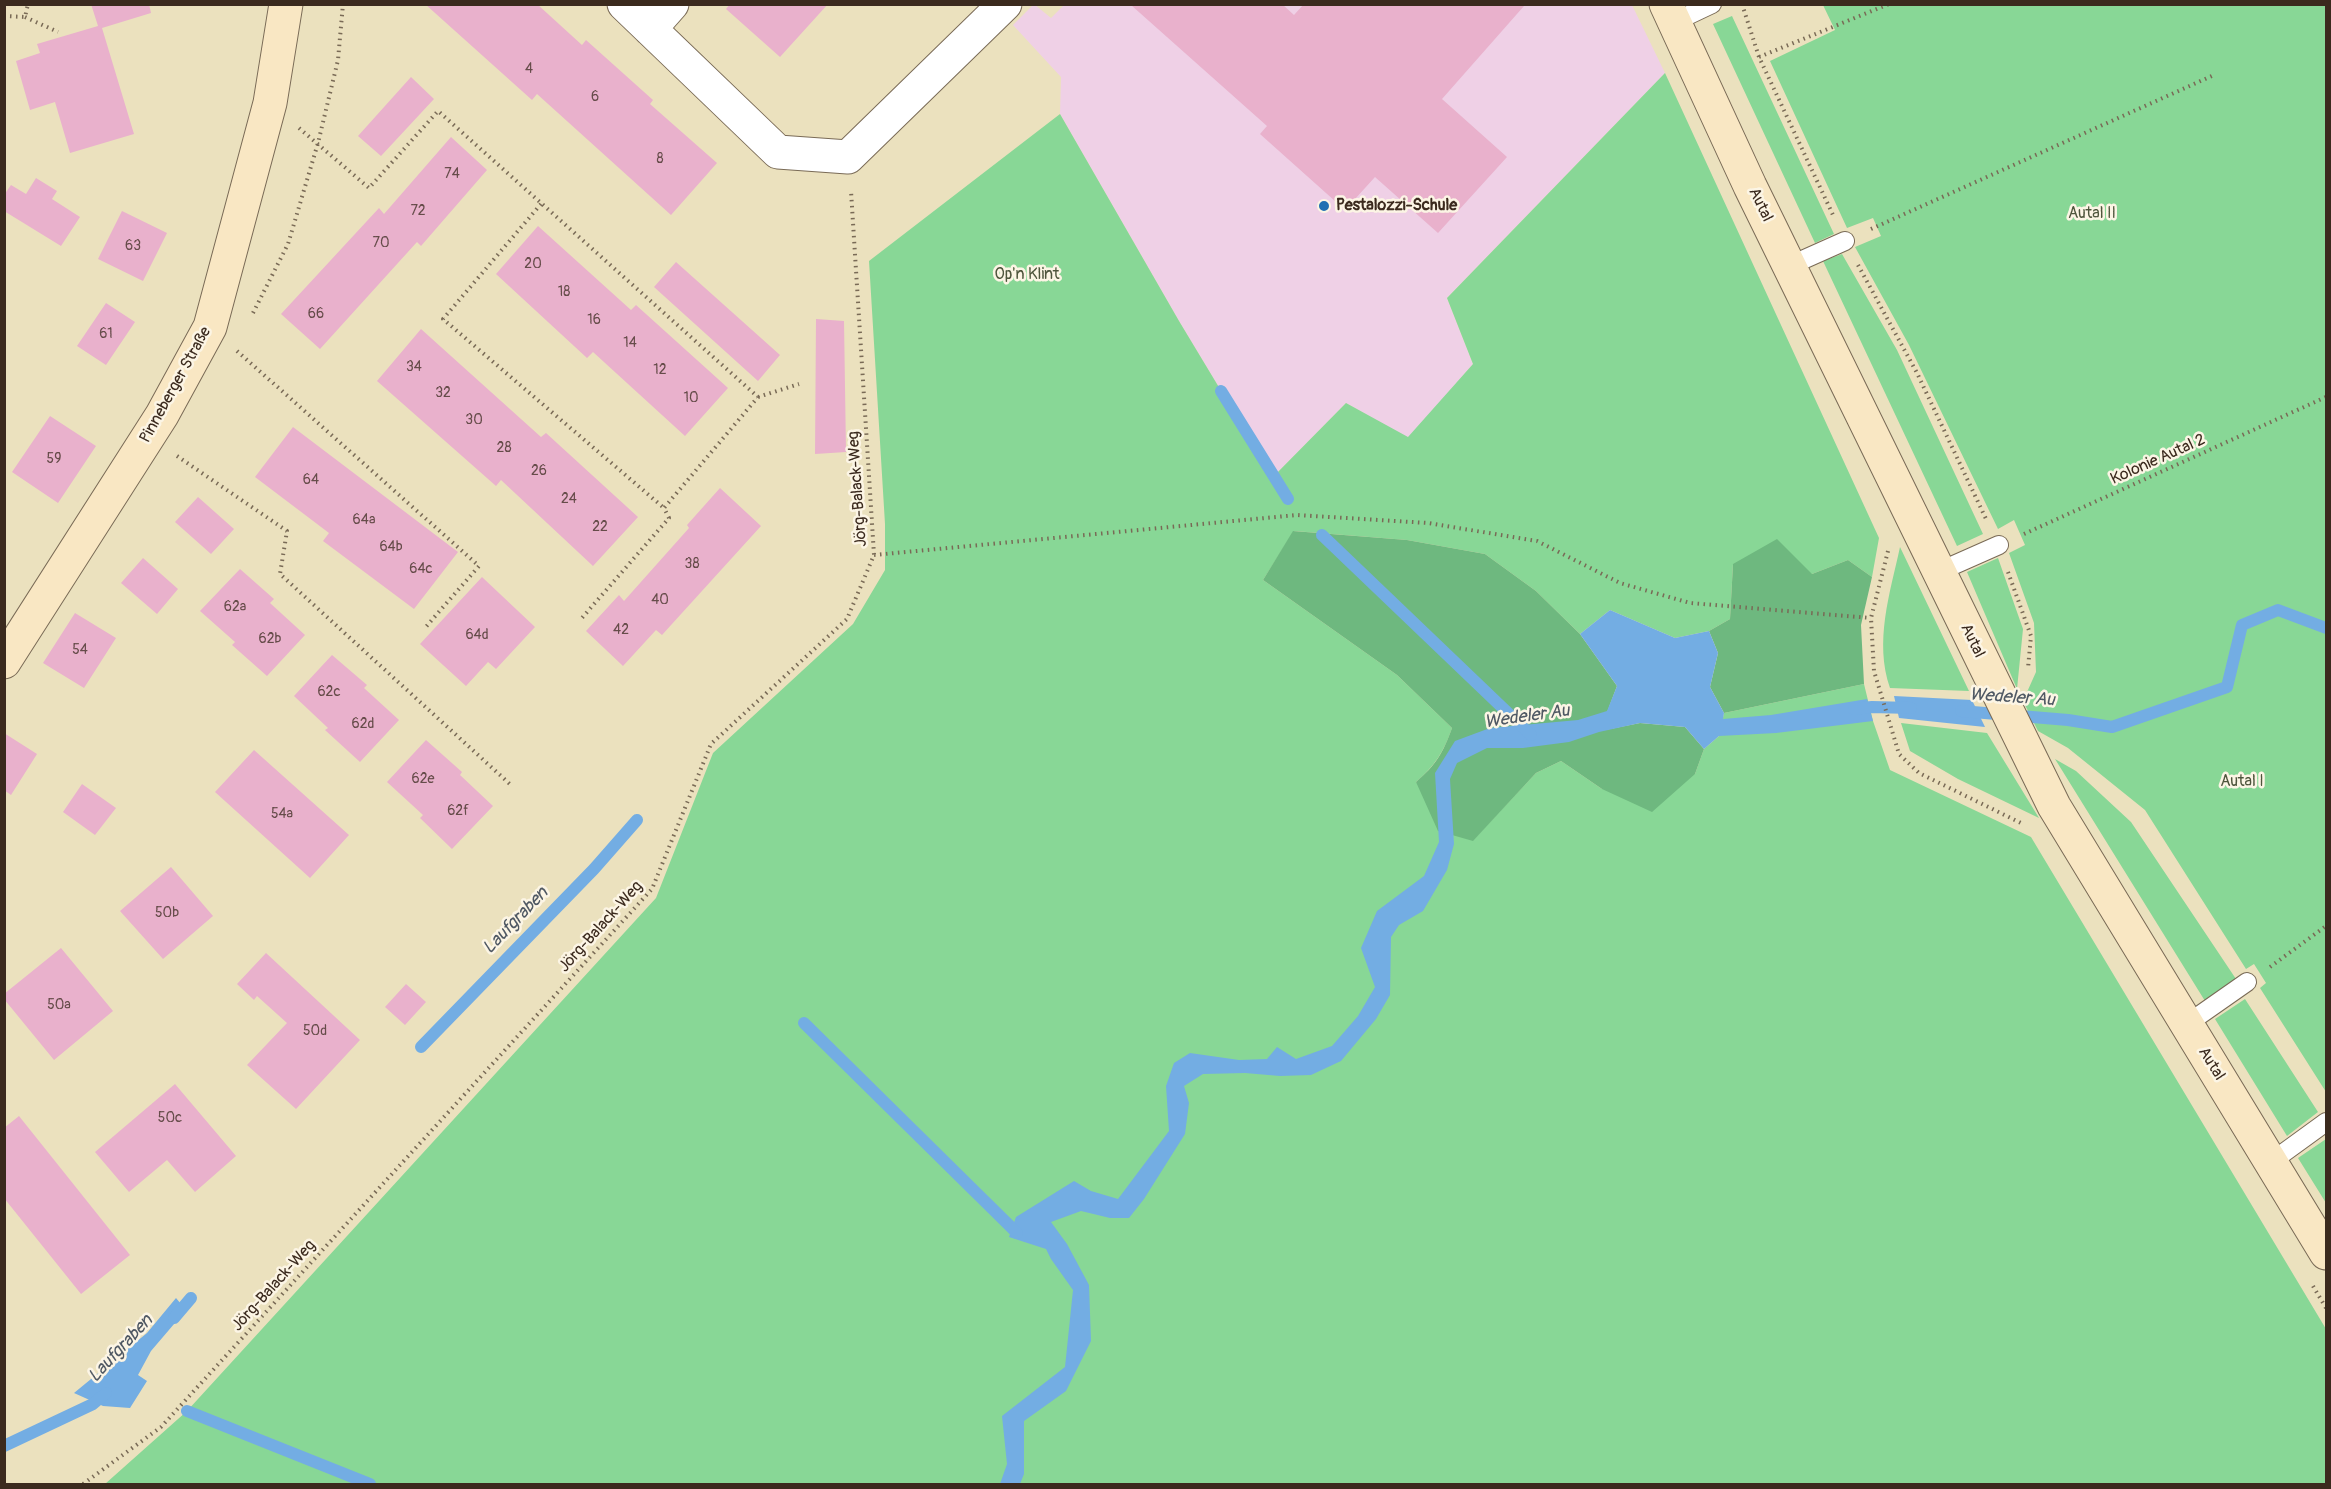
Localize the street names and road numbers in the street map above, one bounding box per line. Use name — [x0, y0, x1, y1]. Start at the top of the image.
street label: Autal — [1744, 185, 1776, 225]
street label: Pinneberger Straße — [136, 324, 216, 446]
street label: Jörg-Balack-Weg — [844, 430, 872, 548]
street label: Kolonie Autal 2 — [2108, 431, 2208, 489]
street label: Autal — [1956, 621, 1988, 661]
street label: Jörg-Balack-Weg — [555, 877, 647, 977]
street label: Autal — [2193, 1044, 2229, 1084]
street label: Jörg-Balack-Weg — [228, 1236, 320, 1336]

